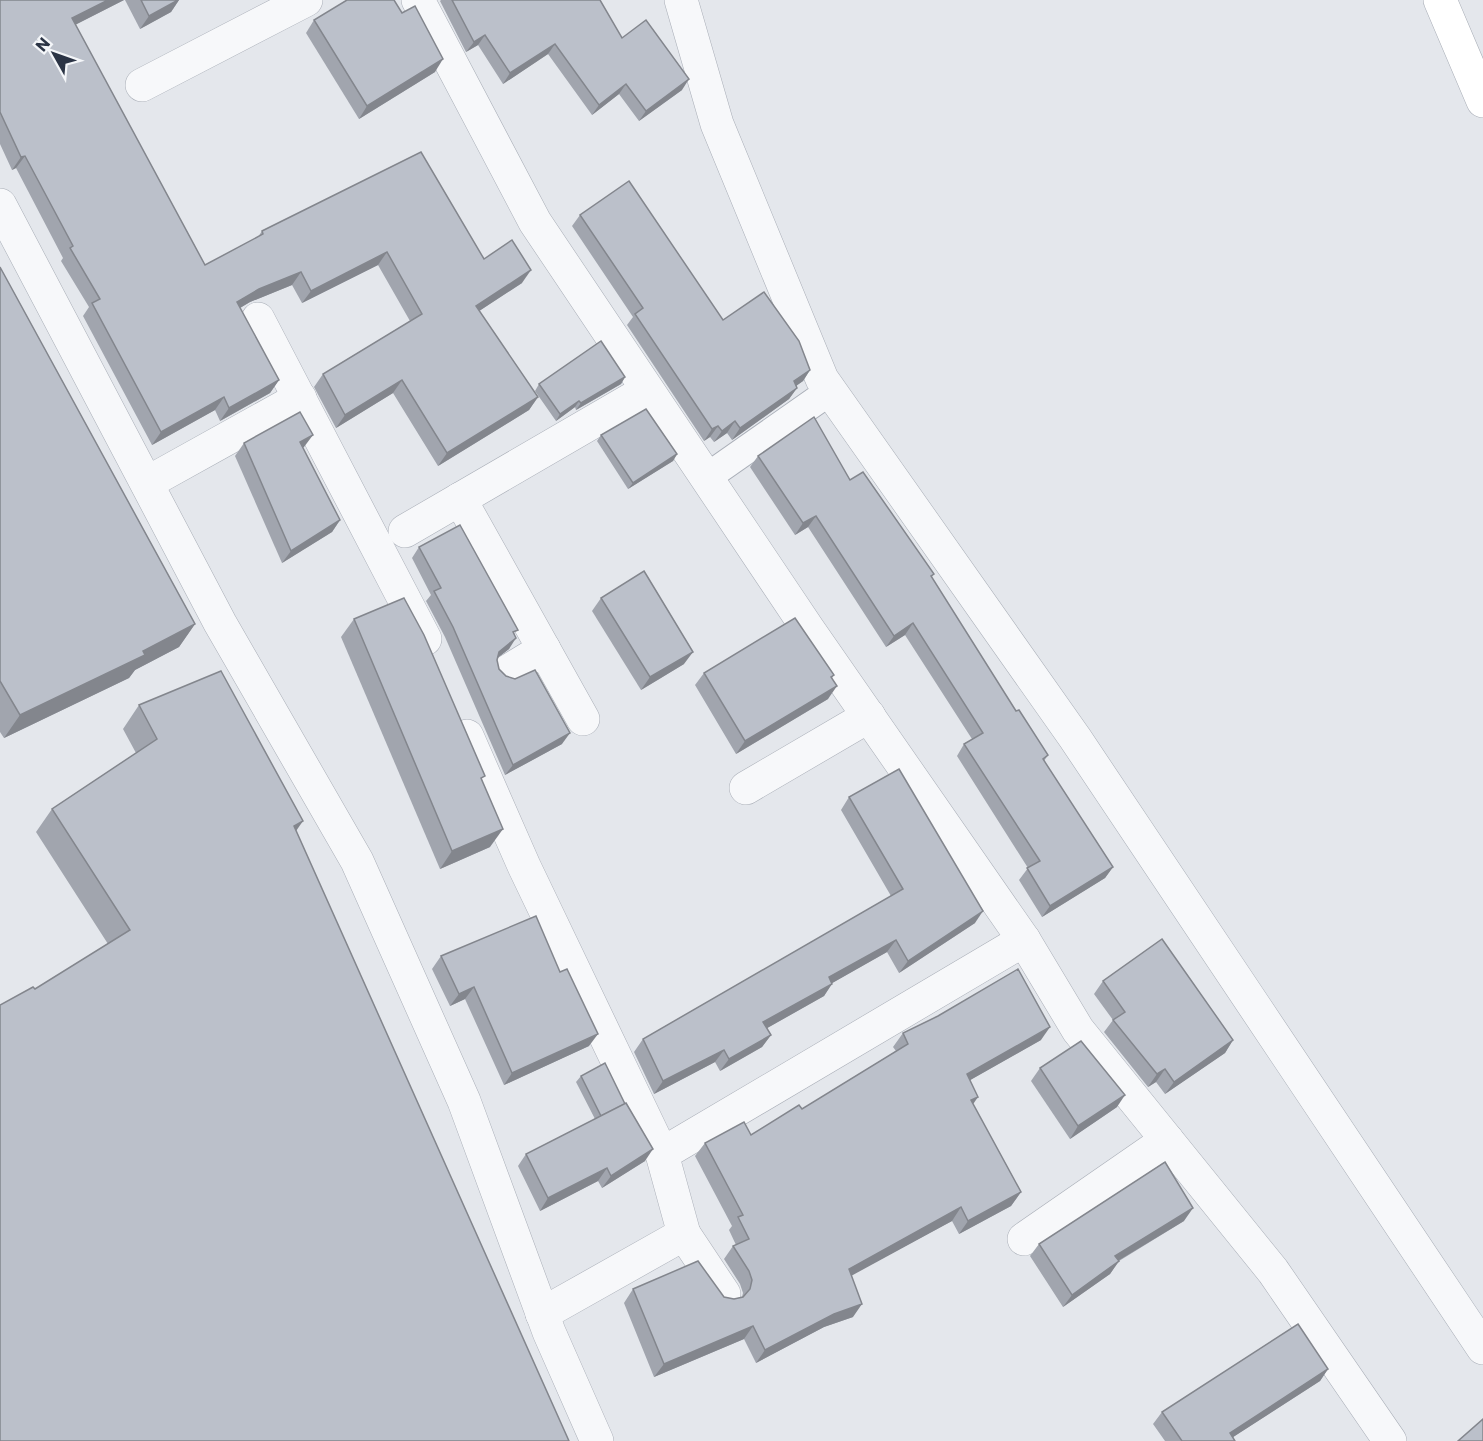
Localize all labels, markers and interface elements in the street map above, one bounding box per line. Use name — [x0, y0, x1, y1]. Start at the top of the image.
north arrow — [24, 24, 84, 84]
text: N — [31, 33, 53, 55]

